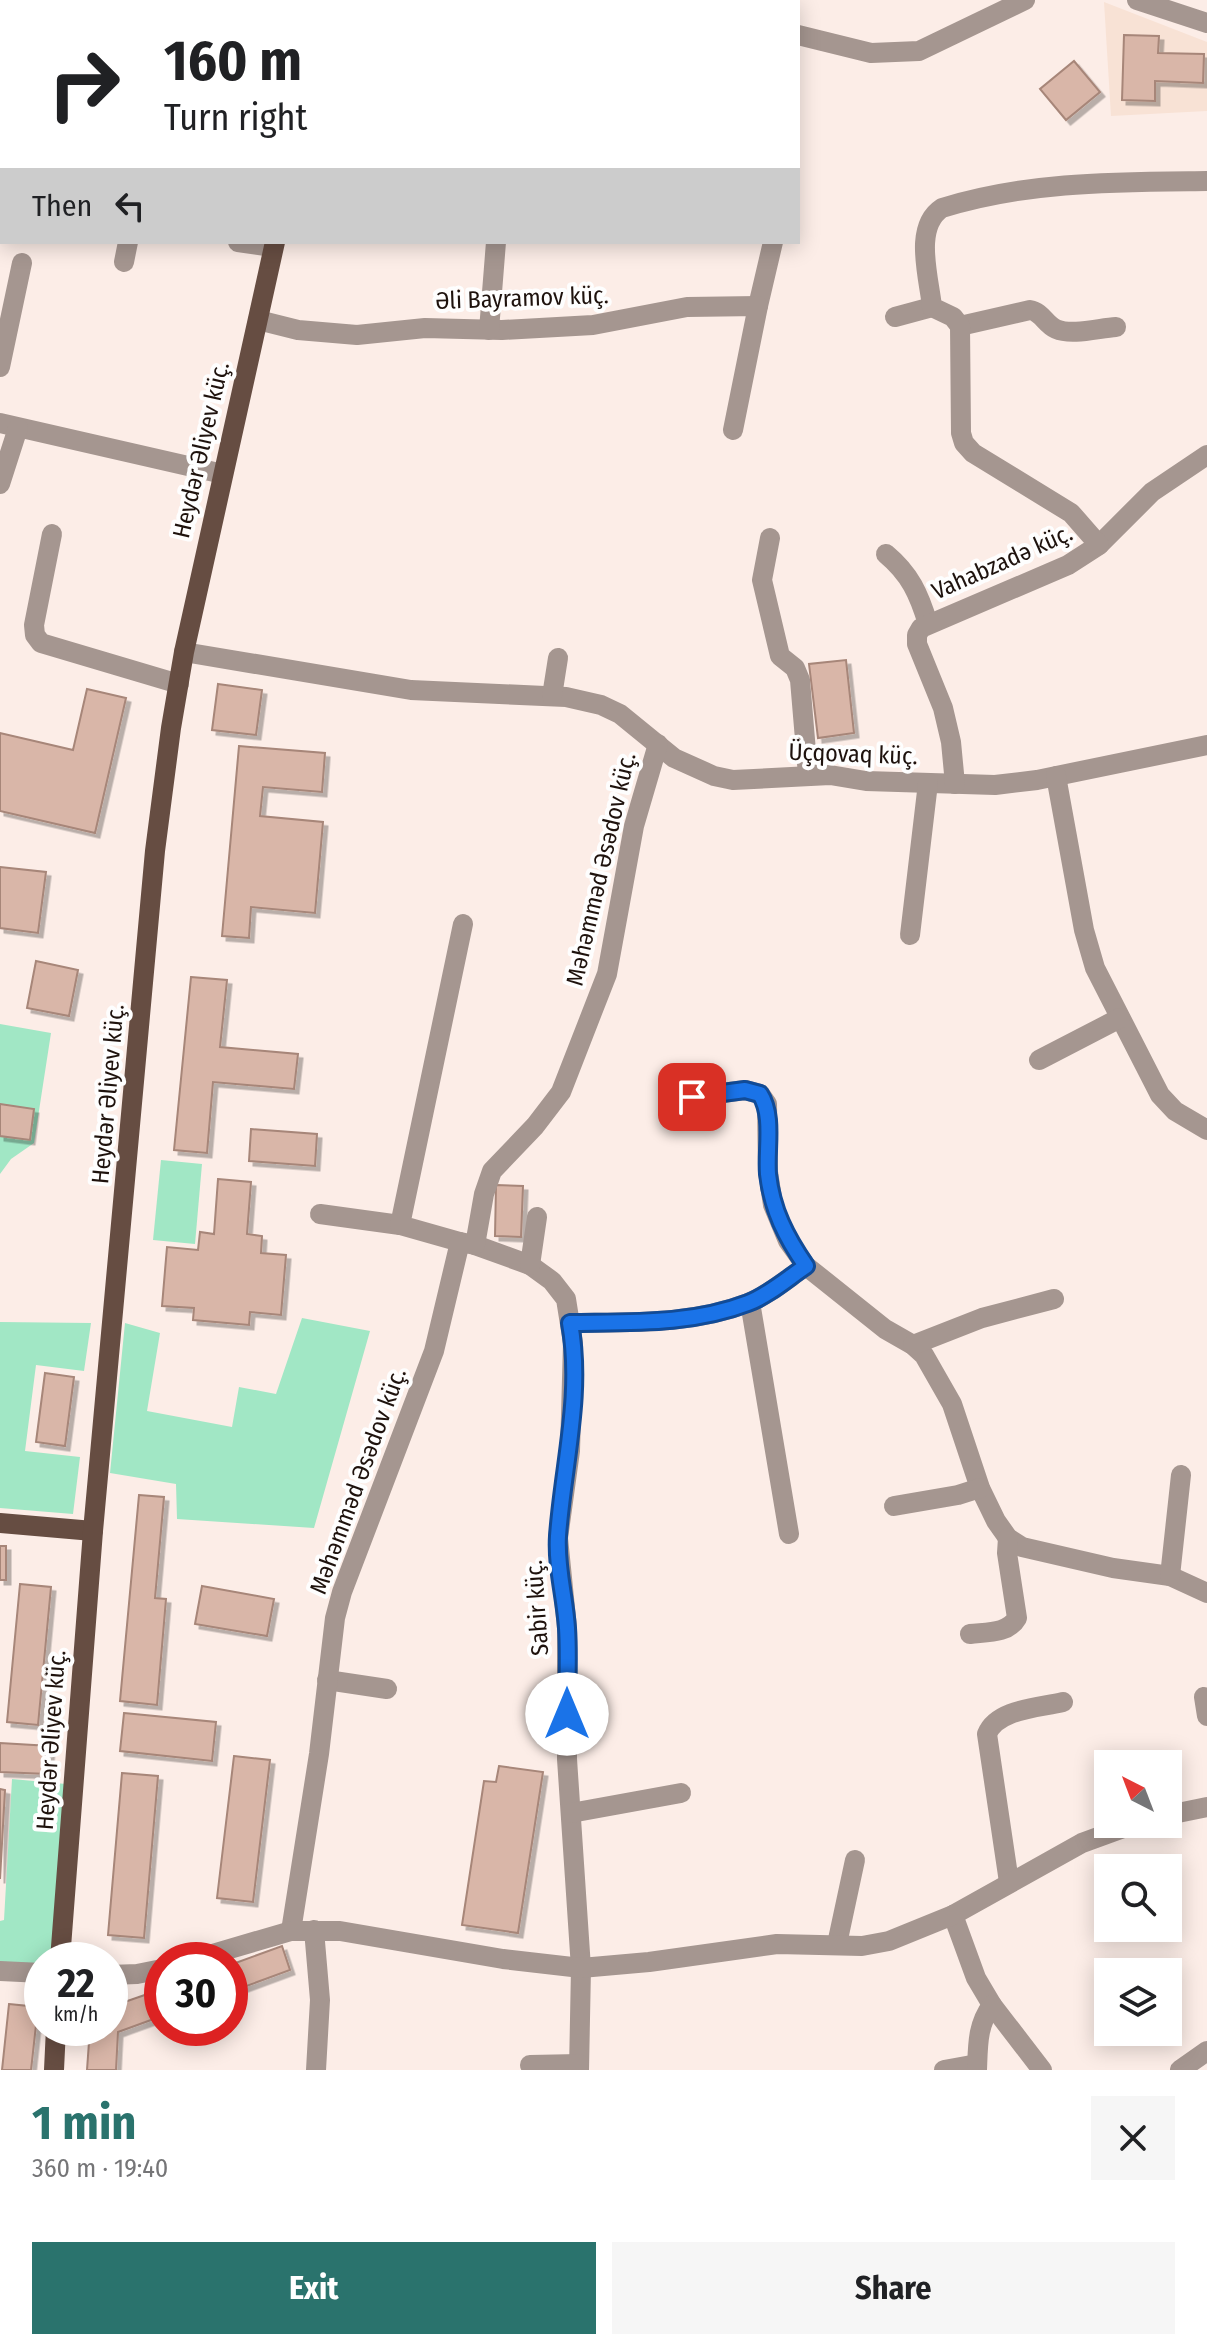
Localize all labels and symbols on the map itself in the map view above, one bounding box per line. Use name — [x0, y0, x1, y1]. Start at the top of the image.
street label: Əli Bayramov küç. — [435, 281, 609, 315]
street label: Heydər Əliyev küç. — [167, 359, 235, 541]
street label: Vahabzadə küç. — [927, 519, 1077, 605]
street label: Üçqovaq küç. — [788, 738, 918, 770]
street label: Məhəmməd Əsədov küç. — [561, 750, 641, 988]
street label: Heydər Əliyev küç. — [86, 1003, 130, 1185]
pin — [658, 1063, 726, 1131]
street label: Məhəmməd Əsədov küç. — [304, 1364, 412, 1598]
street label: Sabir küç. — [520, 1559, 554, 1657]
street label: Heydər Əliyev küç. — [31, 1649, 71, 1831]
position arrow — [525, 1672, 609, 1756]
north arrow — [1094, 1750, 1182, 1838]
speed limit sign: 30 — [144, 1942, 248, 2046]

